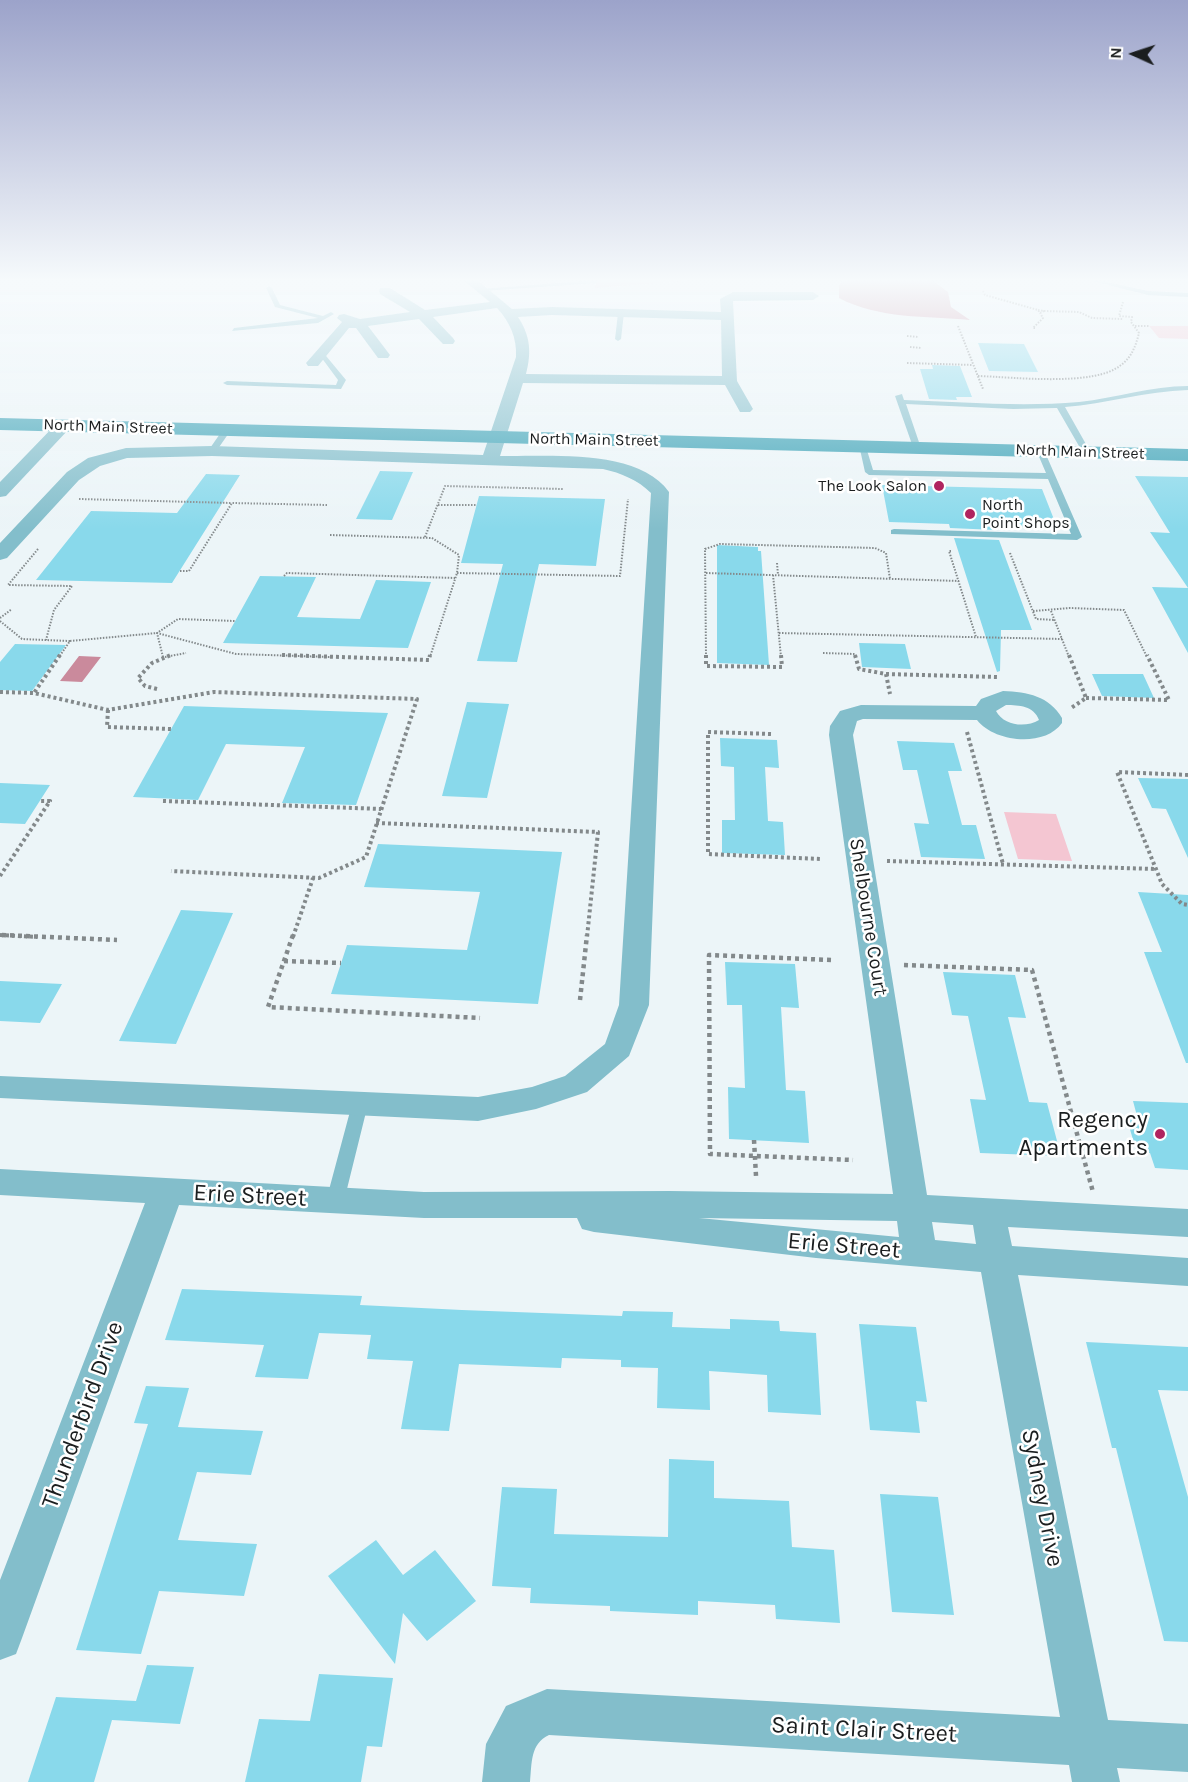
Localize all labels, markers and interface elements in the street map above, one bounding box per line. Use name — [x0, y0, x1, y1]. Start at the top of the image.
north arrow — [1104, 24, 1164, 84]
text: N — [1106, 47, 1125, 59]
street label: North Main Street — [43, 415, 173, 439]
street label: North Main Street — [529, 429, 659, 451]
street label: North Main Street — [1015, 440, 1145, 464]
place label: The Look Salon — [818, 476, 927, 496]
marker: The Look Salon — [932, 479, 946, 493]
place label: North Point Shops — [982, 495, 1070, 533]
marker: North Point Shops — [963, 507, 977, 521]
street label: Shelbourne Court — [844, 836, 892, 998]
place label: Regency Apartments — [1018, 1106, 1148, 1162]
marker: Regency Apartments — [1153, 1127, 1167, 1141]
street label: Erie Street — [193, 1179, 307, 1213]
street label: Erie Street — [786, 1227, 902, 1265]
street label: Thunderbird Drive — [36, 1318, 130, 1512]
street label: Sydney Drive — [1015, 1427, 1069, 1569]
street label: Saint Clair Street — [770, 1711, 958, 1749]

